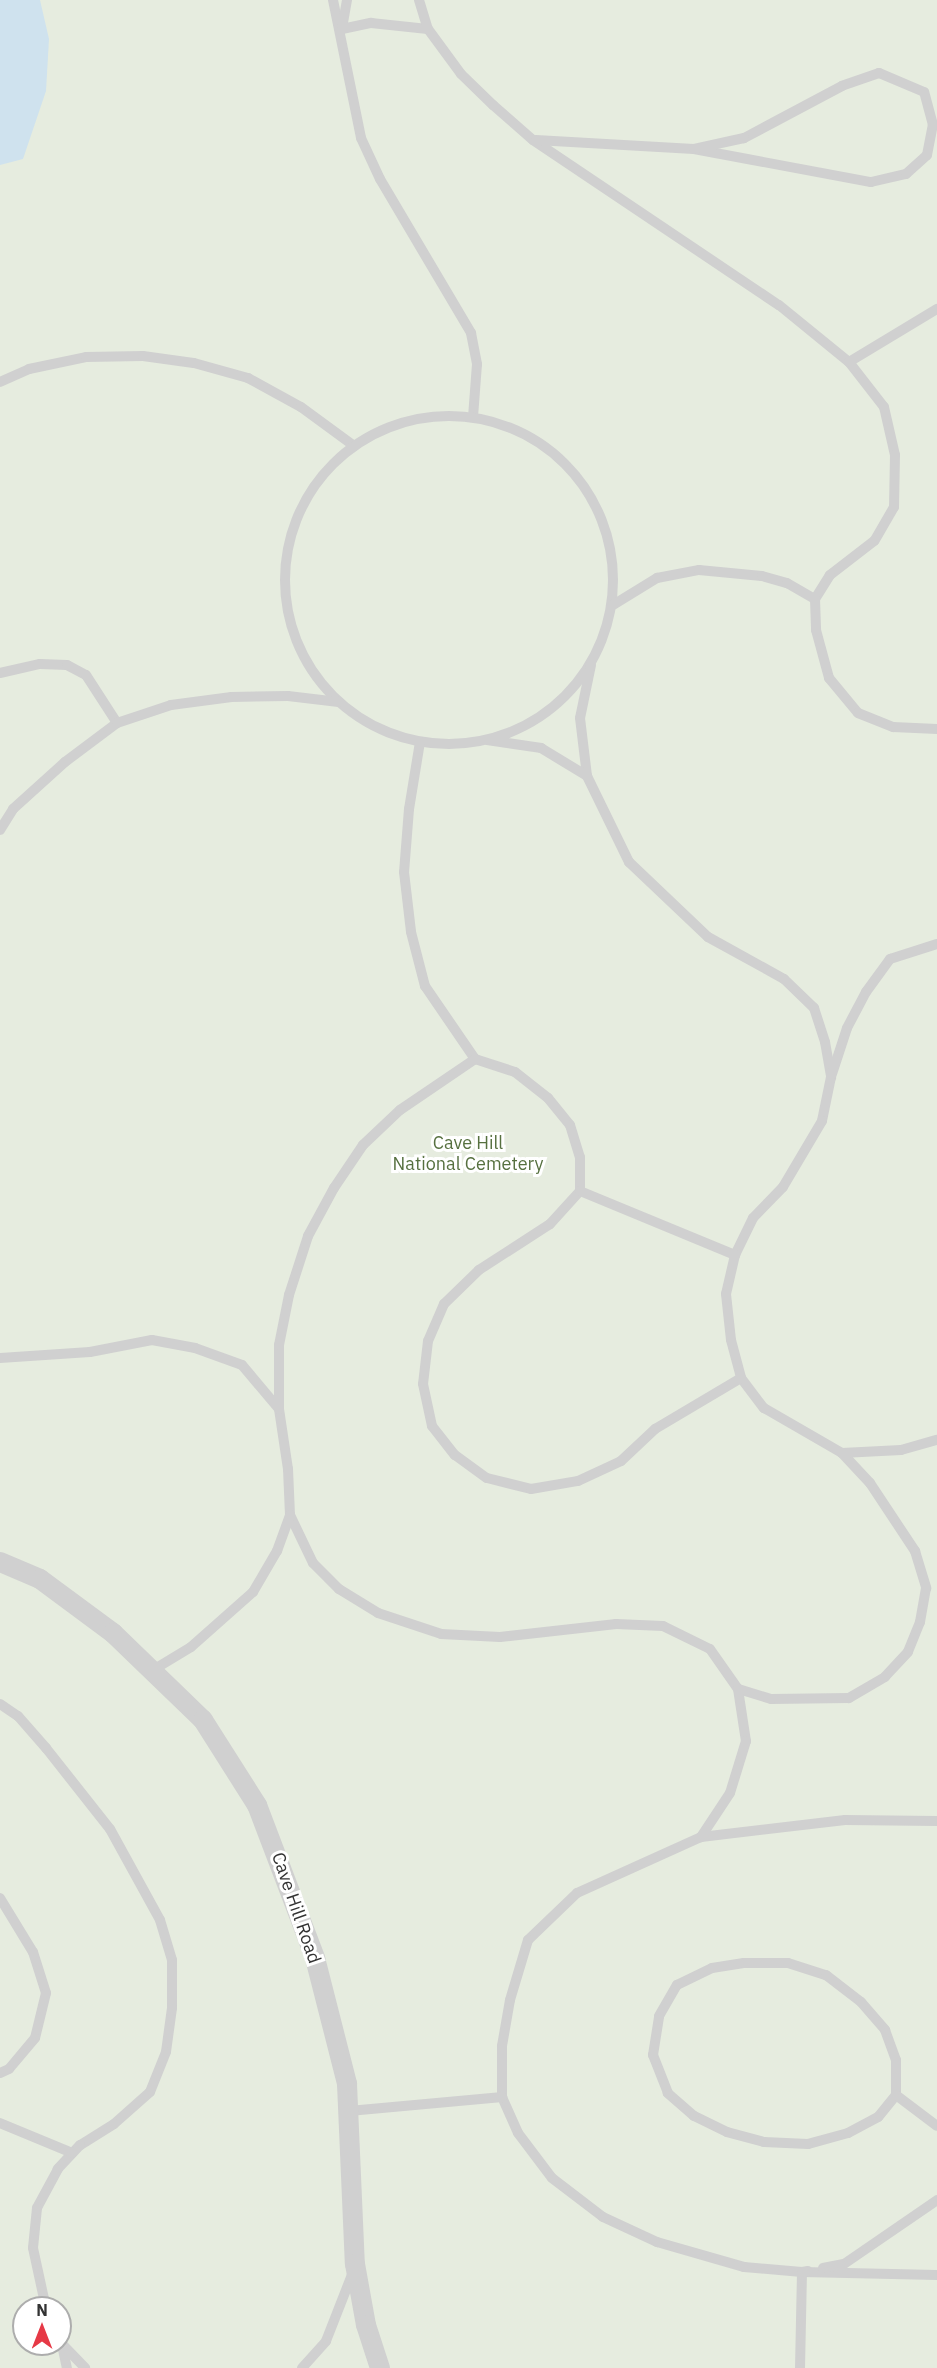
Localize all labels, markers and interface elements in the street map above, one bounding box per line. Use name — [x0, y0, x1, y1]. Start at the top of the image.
park label: Cave Hill National Cemetery — [393, 1133, 543, 1176]
street label: Cave Hill Road — [267, 1850, 325, 1966]
north arrow — [12, 2296, 72, 2356]
text: N — [36, 2300, 48, 2320]

